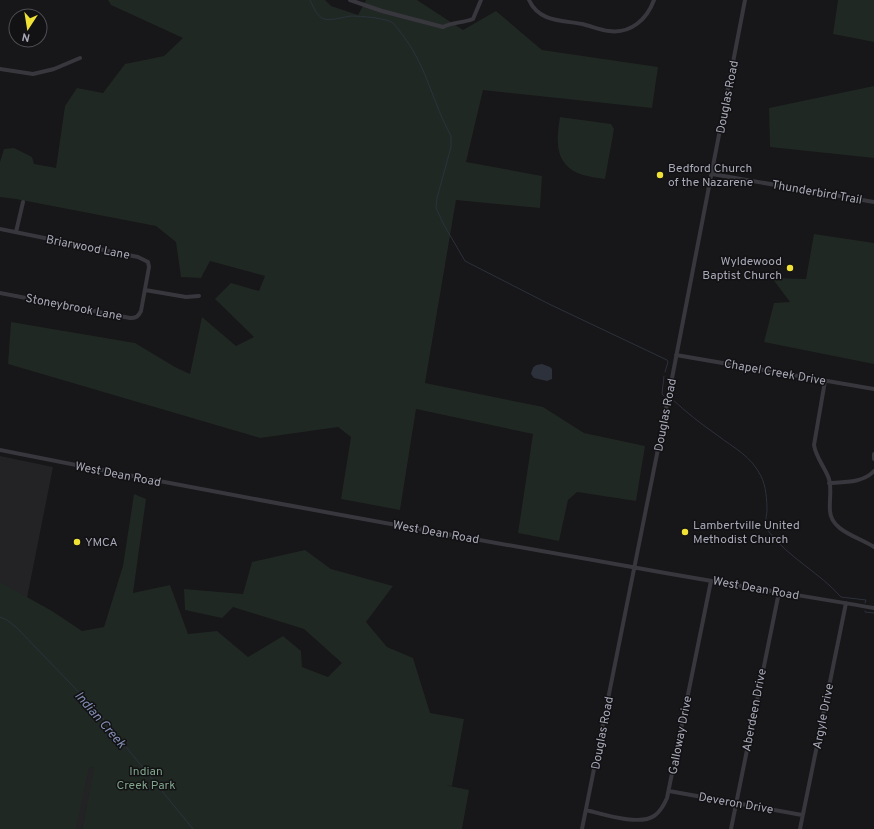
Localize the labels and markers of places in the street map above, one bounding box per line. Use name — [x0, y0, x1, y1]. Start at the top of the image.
place label: Bedford Church of the Nazarene — [668, 161, 753, 191]
marker: Bedford Church of the Nazarene — [655, 170, 665, 180]
place label: Wyldewood Baptist Church — [702, 254, 782, 284]
marker: Wyldewood Baptist Church — [785, 263, 795, 273]
place label: Lambertville United Methodist Church — [693, 518, 800, 548]
marker: Lambertville United Methodist Church — [680, 527, 690, 537]
place label: YMCA — [85, 535, 118, 551]
marker: YMCA — [72, 537, 82, 547]

